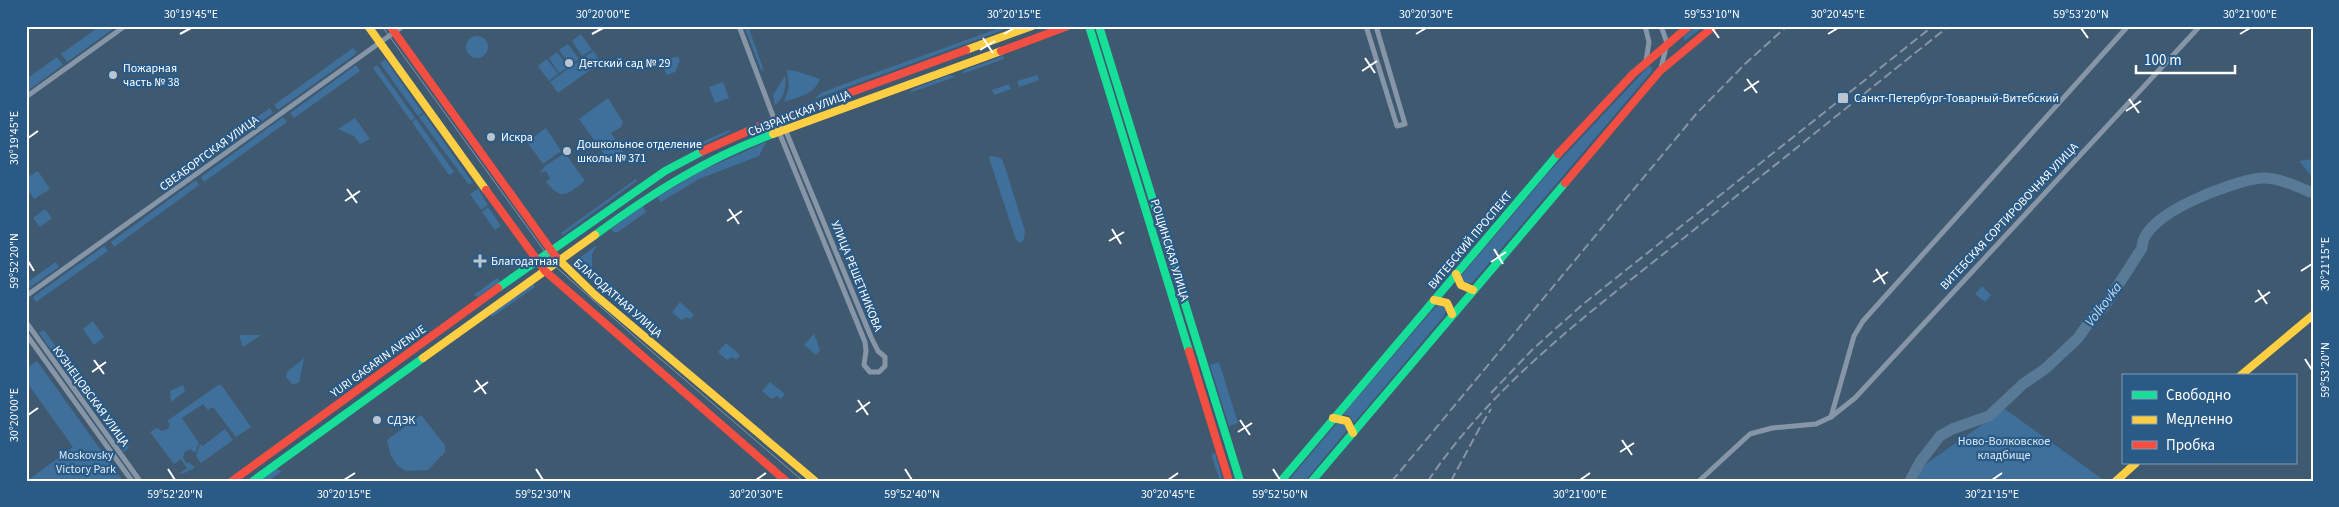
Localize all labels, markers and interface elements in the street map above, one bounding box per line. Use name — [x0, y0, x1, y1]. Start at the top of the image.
text: 30°19'45"E — [164, 6, 218, 23]
text: 30°20'00"E — [576, 6, 630, 23]
text: 30°20'15"E — [987, 6, 1041, 23]
text: 30°20'30"E — [1399, 6, 1453, 23]
text: 59°53'10"N — [1684, 6, 1740, 23]
text: 30°20'45"E — [1811, 6, 1865, 23]
text: 59°53'20"N — [2053, 6, 2109, 23]
text: 30°21'00"E — [2223, 6, 2277, 23]
scale bar — [2136, 42, 2235, 74]
text: 100 m — [2144, 50, 2182, 71]
place label: Детский сад № 29 — [579, 55, 671, 72]
marker: Детский сад № 29 — [563, 57, 575, 69]
place label: Пожарная часть № 38 — [123, 60, 179, 91]
marker: Пожарная часть № 38 — [107, 69, 119, 81]
street label: СЫЗРАНСКАЯ УЛИЦА — [746, 86, 853, 141]
place label: Санкт-Петербург-Товарный-Витебский — [1854, 90, 2059, 107]
marker: Санкт-Петербург-Товарный-Витебский — [1836, 91, 1850, 105]
text: 30°19'45"E — [6, 111, 23, 165]
street label: СВЕАБОРГСКАЯ УЛИЦА — [156, 111, 263, 195]
place label: Искра — [501, 129, 533, 146]
marker: Искра — [485, 131, 497, 143]
place label: Дошкольное отделение школы № 371 — [577, 136, 702, 167]
street label: ВИТЕБСКАЯ СОРТИРОВОЧНАЯ УЛИЦА — [1936, 139, 2083, 294]
marker: Дошкольное отделение школы № 371 — [561, 145, 573, 157]
street label: ВИТЕБСКИЙ ПРОСПЕКТ — [1424, 187, 1517, 293]
street label: РОЩИНСКАЯ УЛИЦА — [1146, 197, 1193, 304]
street label: УЛИЦА РЕШЕТНИКОВА — [827, 218, 887, 335]
text: 59°52'20"N — [6, 233, 23, 289]
text: 30°21'15"E — [2317, 237, 2334, 291]
place label: Благодатная — [491, 253, 558, 270]
marker: Благодатная — [473, 254, 487, 268]
street label: БЛАГОДАТНАЯ УЛИЦА — [569, 255, 666, 342]
water label: Volkovka — [2080, 278, 2127, 331]
street label: YURI GAGARIN AVENUE — [326, 321, 429, 402]
street label: КУЗНЕЦОВСКАЯ УЛИЦА — [48, 342, 133, 451]
text: 59°53'20"N — [2317, 342, 2334, 398]
legend — [2122, 374, 2296, 464]
text: Свободно — [2166, 385, 2231, 406]
text: 30°20'00"E — [6, 388, 23, 442]
text: Медленно — [2166, 409, 2233, 430]
place label: СДЭК — [387, 412, 415, 429]
marker: СДЭК — [371, 414, 383, 426]
park label: Ново-Волковское кладбище — [1958, 433, 2050, 464]
text: Пробка — [2166, 435, 2215, 456]
park label: Moskovsky Victory Park — [56, 447, 116, 478]
text: 59°52'20"N — [147, 486, 203, 503]
text: 30°20'15"E — [317, 486, 371, 503]
text: 59°52'30"N — [515, 486, 571, 503]
text: 30°20'30"E — [729, 486, 783, 503]
text: 59°52'40"N — [884, 486, 940, 503]
text: 30°20'45"E — [1141, 486, 1195, 503]
text: 59°52'50"N — [1252, 486, 1308, 503]
text: 30°21'00"E — [1553, 486, 1607, 503]
text: 30°21'15"E — [1965, 486, 2019, 503]

